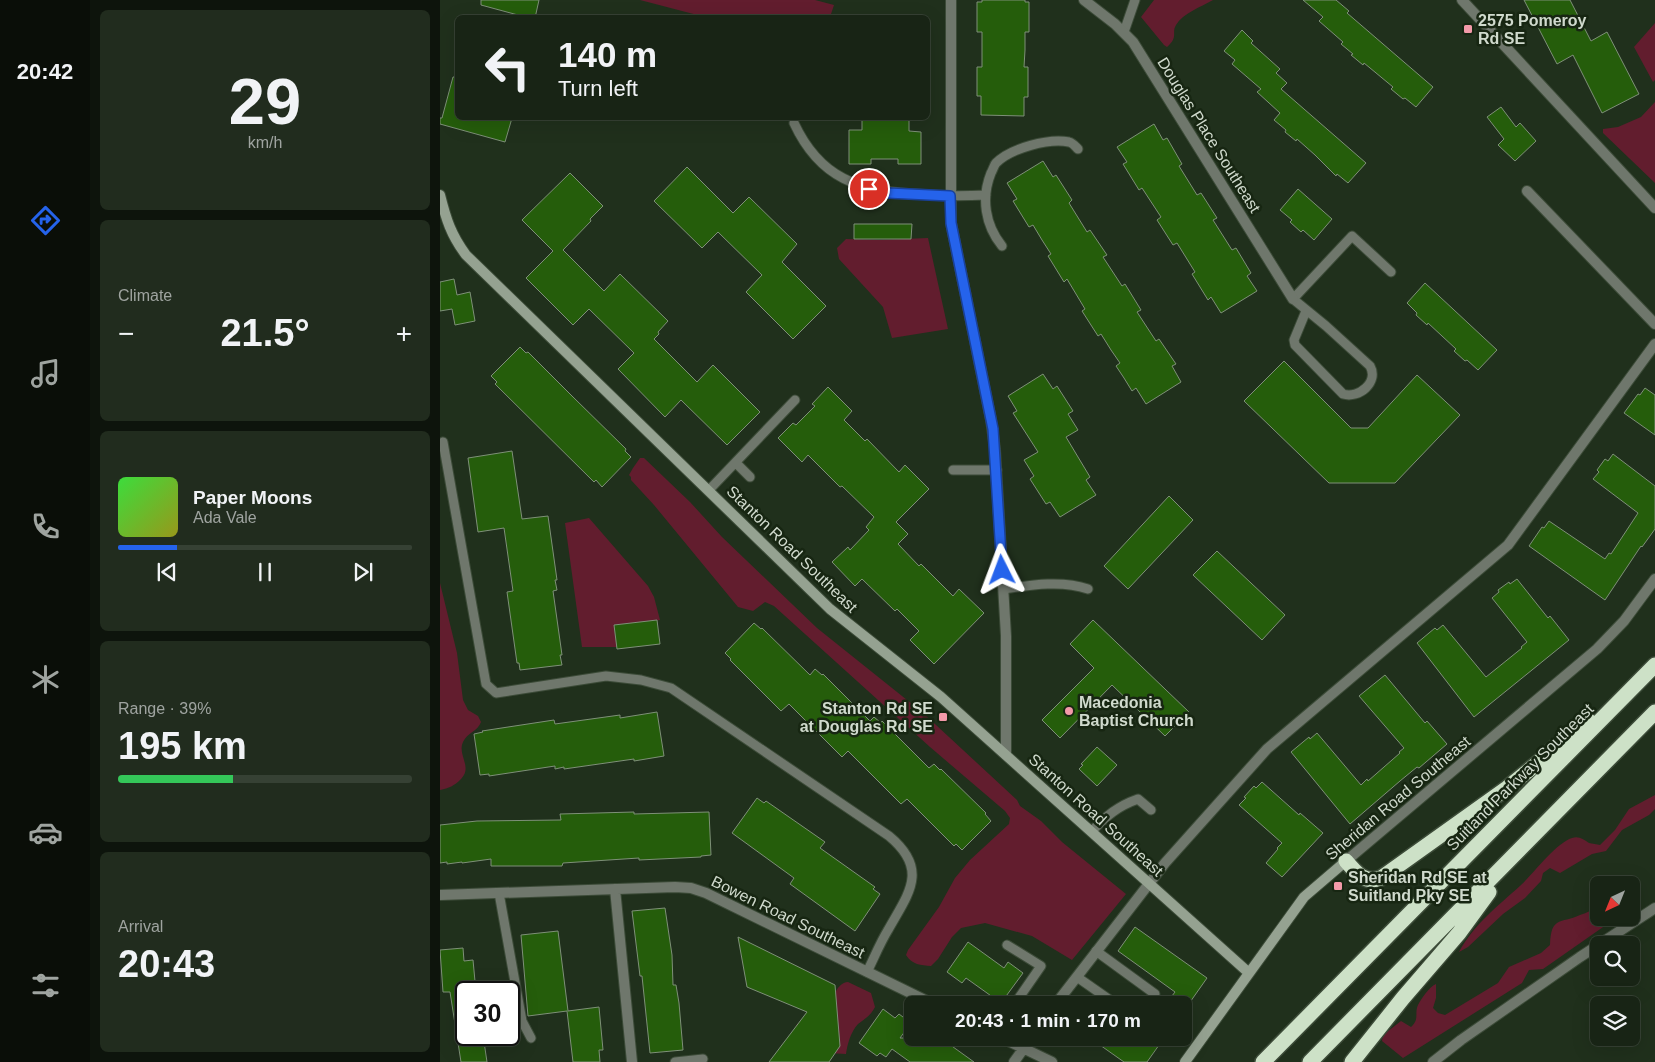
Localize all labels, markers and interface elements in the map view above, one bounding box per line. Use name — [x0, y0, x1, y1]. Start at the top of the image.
place label: 2575 Pomeroy Rd SE — [1478, 12, 1587, 47]
marker: 2575 Pomeroy Rd SE — [1462, 23, 1474, 35]
icon: left — [475, 35, 540, 100]
text: 140 m — [558, 35, 657, 74]
street label: Douglas Place Southeast — [1154, 54, 1264, 216]
text: 20:42 — [17, 59, 73, 84]
text: 29 — [229, 65, 301, 138]
text: Turn left — [558, 76, 638, 101]
text: km/h — [248, 134, 282, 151]
pin — [848, 168, 890, 210]
icon: arrive — [855, 175, 883, 203]
icon: directions — [28, 203, 63, 238]
text: Climate — [118, 287, 172, 304]
text: 21.5° — [220, 312, 310, 354]
text: − — [118, 318, 134, 349]
text: + — [396, 318, 412, 349]
icon: music — [28, 356, 63, 391]
street label: Stanton Road Southeast — [723, 482, 861, 616]
text: Paper Moons — [193, 487, 312, 508]
icon: phone — [28, 509, 63, 544]
text: Ada Vale — [193, 509, 257, 526]
position arrow — [975, 543, 1027, 595]
icon: previous — [153, 558, 181, 586]
icon: pause — [251, 558, 279, 586]
icon: next — [349, 558, 377, 586]
icon: climate — [28, 662, 63, 697]
place label: Macedonia Baptist Church — [1079, 694, 1194, 729]
text: Range · 39% — [118, 700, 211, 717]
place label: Stanton Rd SE at Douglas Rd SE — [800, 700, 933, 735]
street label: Suitland Parkway Southeast — [1443, 700, 1597, 854]
marker: Macedonia Baptist Church — [1063, 705, 1075, 717]
marker: Stanton Rd SE at Douglas Rd SE — [937, 711, 949, 723]
text: 195 km — [118, 725, 247, 767]
street label: Sheridan Road Southeast — [1322, 732, 1474, 863]
street label: Stanton Road Southeast — [1026, 750, 1167, 880]
icon: car — [28, 815, 63, 850]
place label: Sheridan Rd SE at Suitland Pky SE — [1348, 869, 1487, 904]
street label: Bowen Road Southeast — [709, 873, 868, 962]
north arrow — [1590, 876, 1640, 926]
map controls — [1590, 876, 1640, 1046]
marker: Sheridan Rd SE at Suitland Pky SE — [1332, 880, 1344, 892]
text: Arrival — [118, 918, 163, 935]
button: search — [1590, 936, 1640, 986]
text: 20:43 — [118, 943, 215, 985]
icon: filters — [28, 968, 63, 1003]
speed limit sign: 30 — [455, 981, 520, 1046]
button: layers — [1590, 996, 1640, 1046]
text: 20:43 · 1 min · 170 m — [955, 1010, 1141, 1031]

